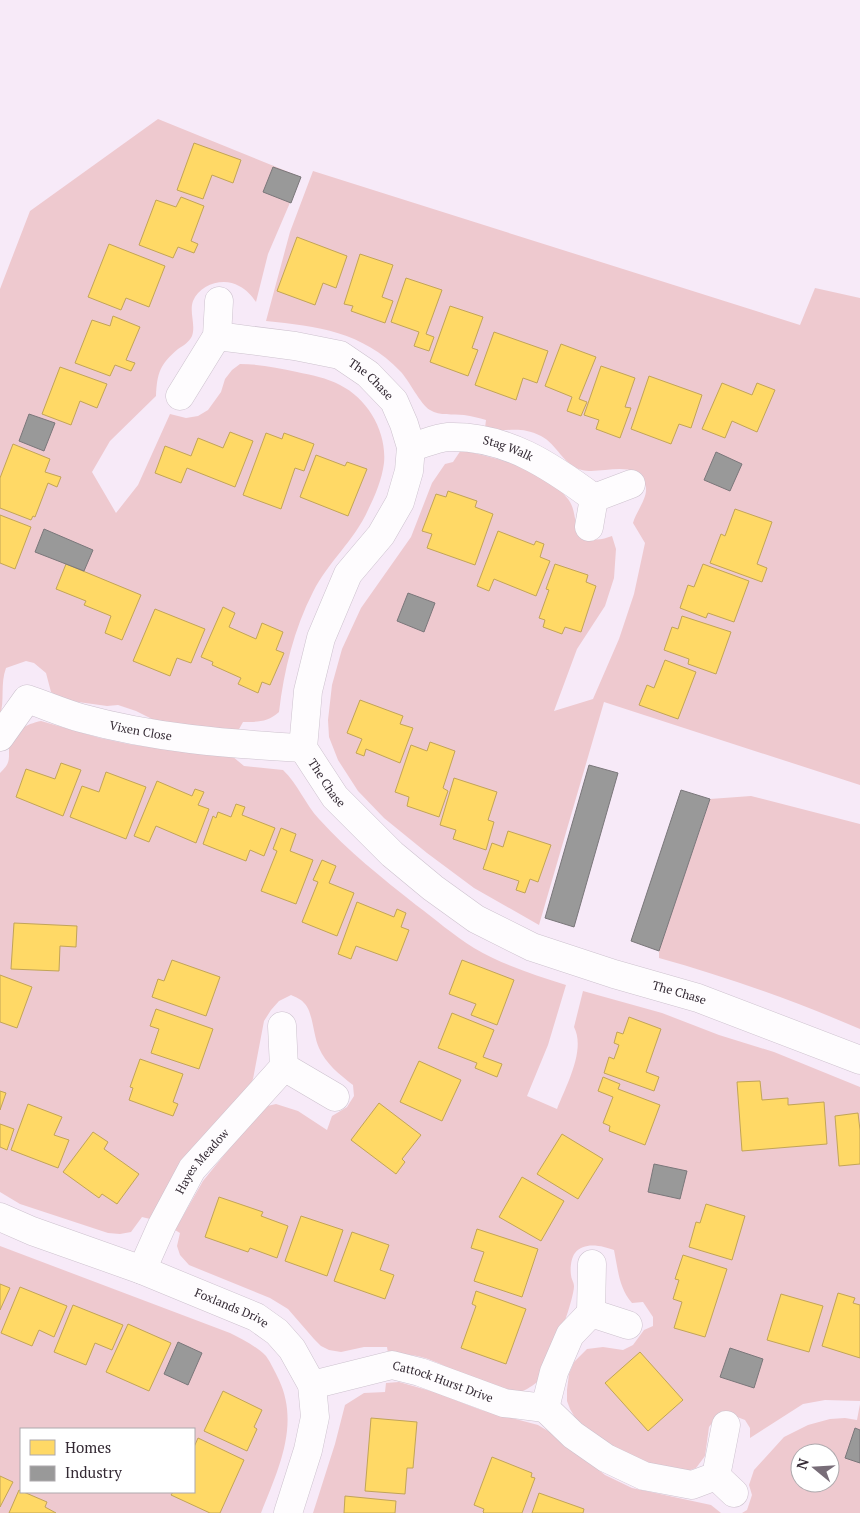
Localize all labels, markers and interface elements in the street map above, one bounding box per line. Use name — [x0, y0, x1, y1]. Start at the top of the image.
street label: The Chase — [346, 355, 397, 403]
street label: Stag Walk — [482, 432, 537, 464]
street label: Vixen Close — [108, 717, 173, 743]
street label: The Chase — [305, 756, 349, 810]
street label: The Chase — [651, 977, 709, 1008]
street label: Hayes Meadow — [172, 1125, 232, 1196]
street label: Foxlands Drive — [193, 1285, 272, 1331]
street label: Cattock Hurst Drive — [391, 1357, 495, 1405]
legend — [20, 1428, 195, 1493]
text: Homes — [65, 1437, 111, 1457]
north arrow — [790, 1443, 840, 1493]
text: N — [791, 1455, 813, 1472]
text: Industry — [65, 1462, 122, 1482]

